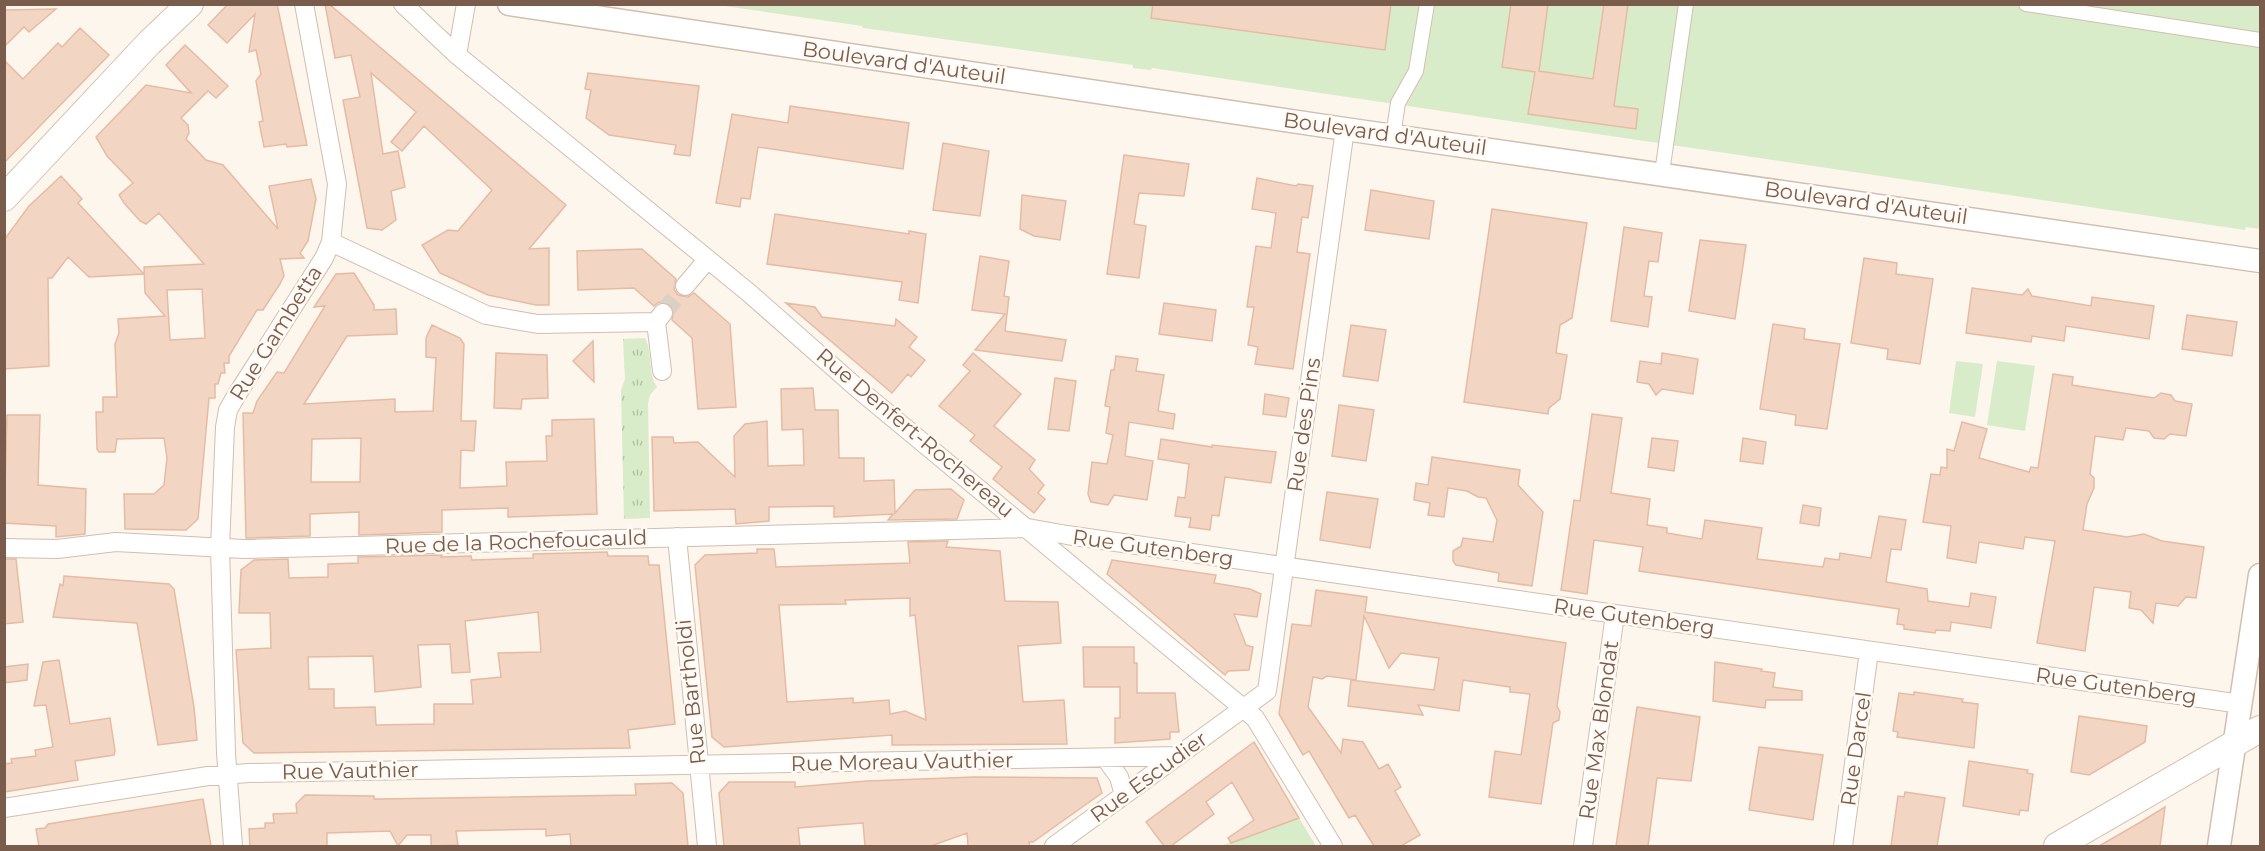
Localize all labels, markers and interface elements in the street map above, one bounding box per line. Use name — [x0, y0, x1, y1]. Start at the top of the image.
street label: Boulevard d'Auteuil — [801, 36, 1007, 89]
street label: Boulevard d'Auteuil — [1282, 107, 1488, 160]
street label: Boulevard d'Auteuil — [1763, 176, 1969, 229]
street label: Rue Gambetta — [224, 261, 327, 405]
street label: Rue Denfert-Rochereau — [811, 343, 1019, 523]
street label: Rue des Pins — [1282, 356, 1325, 494]
street label: Rue de la Rochefoucauld — [384, 524, 648, 559]
street label: Rue Gutenberg — [1071, 524, 1235, 571]
street label: Rue Gutenberg — [1552, 593, 1716, 640]
street label: Rue Bartholdi — [670, 618, 711, 766]
street label: Rue Max Blondat — [1574, 639, 1623, 821]
street label: Rue Gutenberg — [2034, 662, 2198, 709]
street label: Rue Darcel — [1835, 690, 1876, 808]
street label: Rue Escudier — [1085, 726, 1212, 827]
street label: Rue Moreau Vauthier — [790, 747, 1014, 776]
street label: Rue Vauthier — [281, 757, 419, 784]

